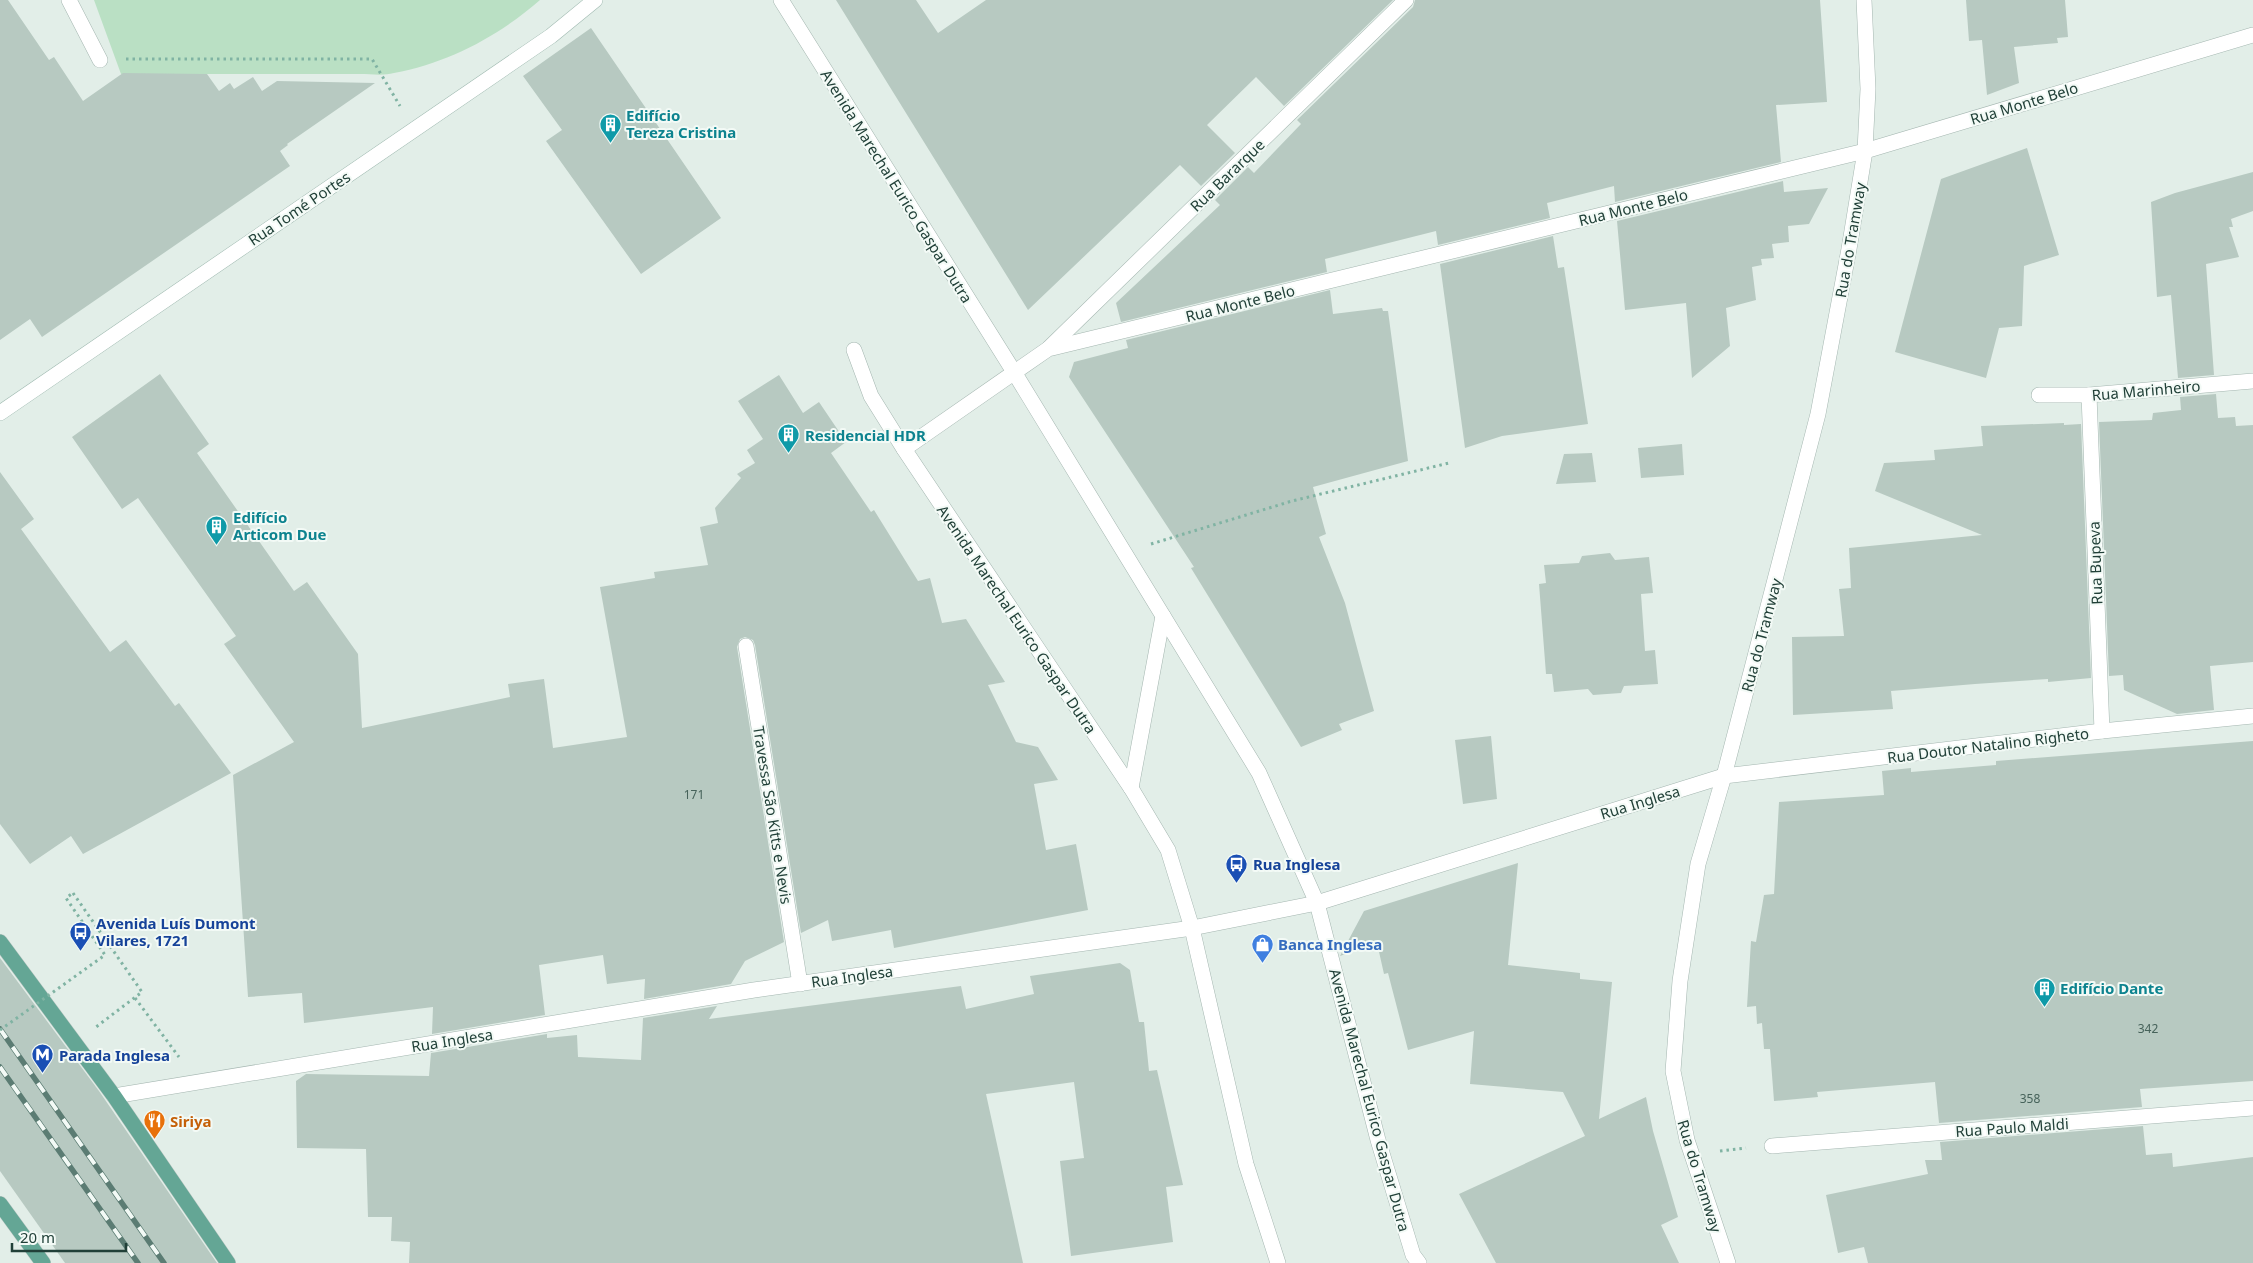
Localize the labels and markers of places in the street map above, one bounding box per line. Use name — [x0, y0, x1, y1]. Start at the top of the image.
place label: Edifício Tereza Cristina — [626, 105, 736, 142]
building icon: Edifício Tereza Cristina — [598, 112, 622, 143]
building icon: Residencial HDR — [777, 423, 801, 454]
place label: Residencial HDR — [805, 425, 926, 445]
place label: Edifício Articom Due — [233, 507, 326, 544]
building icon: Edifício Articom Due — [205, 514, 229, 545]
bus stop icon: Rua Inglesa — [1225, 852, 1249, 883]
place label: Rua Inglesa — [1253, 854, 1340, 874]
place label: Avenida Luís Dumont Vilares, 1721 — [96, 913, 256, 950]
bus stop icon: Avenida Luís Dumont Vilares, 1721 — [68, 920, 92, 951]
shop icon: Banca Inglesa — [1250, 932, 1274, 963]
place label: Banca Inglesa — [1278, 934, 1382, 954]
building icon: Edifício Dante — [2032, 976, 2056, 1007]
place label: Edifício Dante — [2060, 978, 2163, 998]
metro station icon: Parada Inglesa — [31, 1043, 55, 1074]
place label: Parada Inglesa — [59, 1045, 170, 1065]
restaurant icon: Siriya — [142, 1109, 166, 1140]
place label: Siriya — [170, 1111, 212, 1131]

